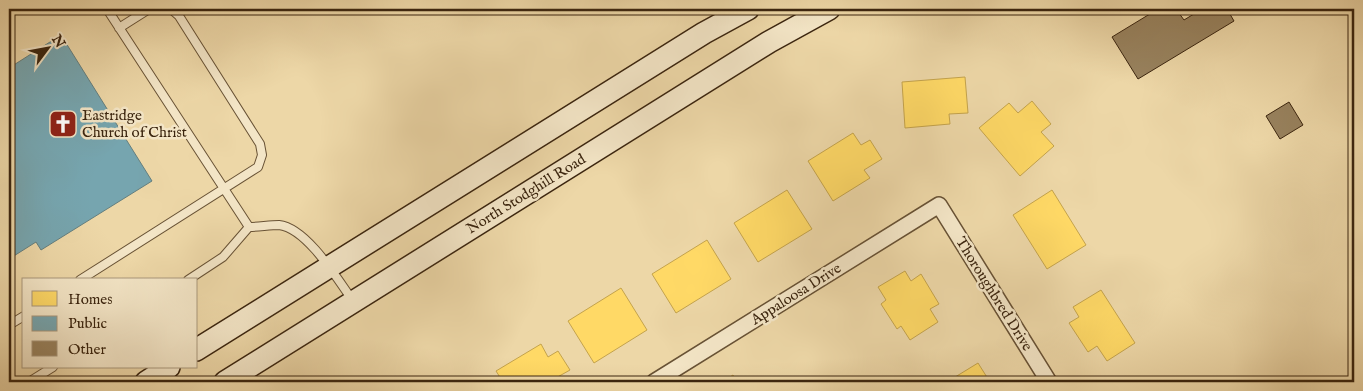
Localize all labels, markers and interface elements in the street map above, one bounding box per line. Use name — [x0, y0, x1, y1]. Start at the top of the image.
north arrow — [22, 22, 72, 72]
text: N — [47, 31, 69, 52]
place label: Eastridge Church of Christ — [82, 106, 187, 142]
church icon: Eastridge Church of Christ — [48, 109, 78, 139]
street label: North Stodghill Road — [463, 149, 590, 238]
street label: Thoroughbred Drive — [951, 233, 1037, 355]
street label: Appaloosa Drive — [746, 259, 845, 330]
legend — [22, 278, 198, 368]
text: Homes — [68, 290, 112, 309]
text: Public — [68, 314, 107, 333]
text: Other — [68, 340, 106, 359]

